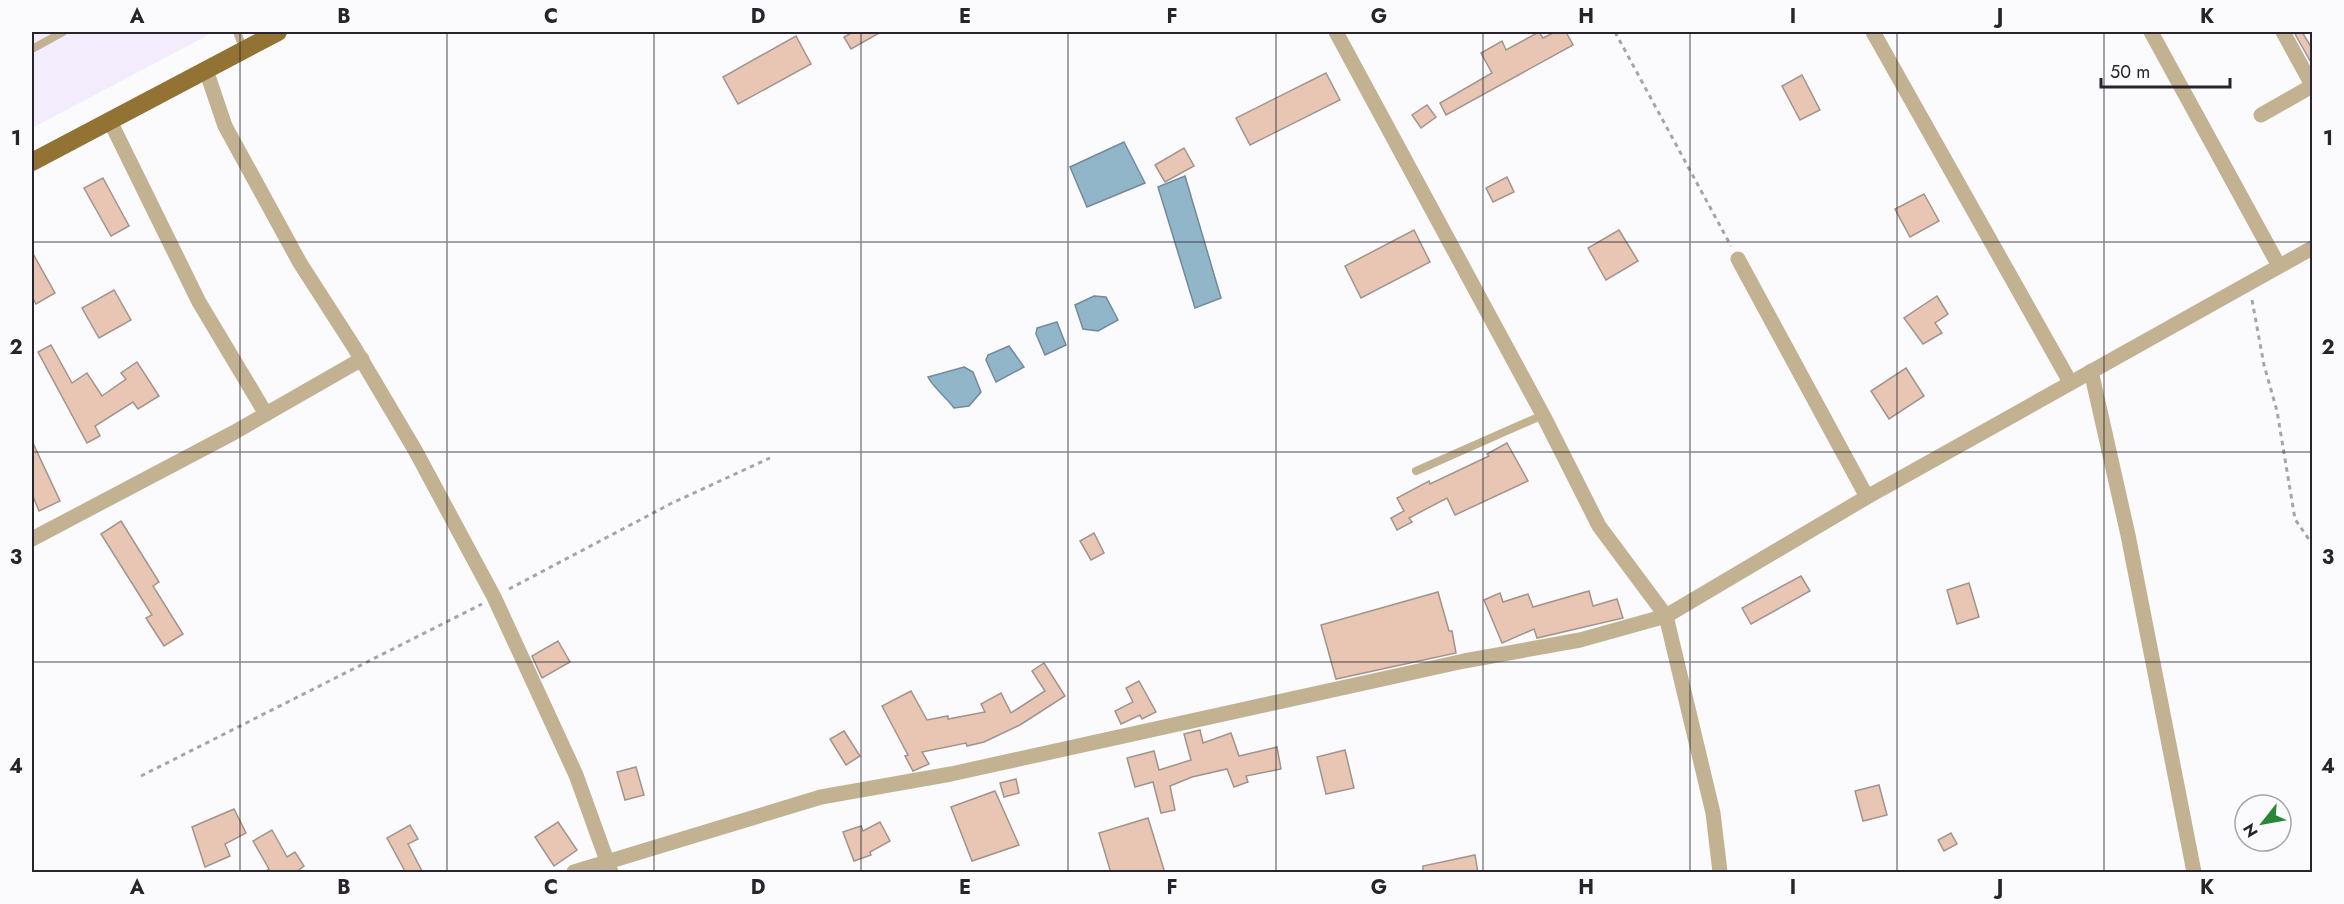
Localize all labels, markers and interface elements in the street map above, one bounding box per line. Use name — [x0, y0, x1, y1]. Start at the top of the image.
text: A — [129, 2, 145, 31]
text: B — [337, 2, 351, 31]
text: C — [544, 2, 558, 31]
text: D — [751, 2, 765, 31]
text: E — [959, 2, 971, 31]
text: F — [1166, 2, 1178, 31]
text: G — [1371, 2, 1387, 31]
text: H — [1578, 2, 1594, 31]
text: I — [1790, 2, 1796, 31]
text: J — [1993, 2, 2003, 31]
text: K — [2200, 2, 2214, 31]
scale bar — [2101, 51, 2230, 89]
text: 50 m — [2110, 59, 2150, 85]
text: 1 — [11, 124, 21, 153]
text: 1 — [2323, 124, 2333, 153]
text: 2 — [9, 333, 23, 362]
text: 2 — [2321, 333, 2335, 362]
text: 3 — [10, 543, 22, 572]
text: 3 — [2322, 543, 2334, 572]
text: 4 — [9, 752, 23, 781]
text: 4 — [2321, 752, 2335, 781]
north arrow — [2233, 793, 2293, 853]
text: N — [2237, 819, 2264, 842]
text: A — [129, 873, 145, 902]
text: B — [337, 873, 351, 902]
text: C — [544, 873, 558, 902]
text: D — [751, 873, 765, 902]
text: E — [959, 873, 971, 902]
text: F — [1166, 873, 1178, 902]
text: G — [1371, 873, 1387, 902]
text: H — [1578, 873, 1594, 902]
text: I — [1790, 873, 1796, 902]
text: J — [1993, 873, 2003, 902]
text: K — [2200, 873, 2214, 902]

